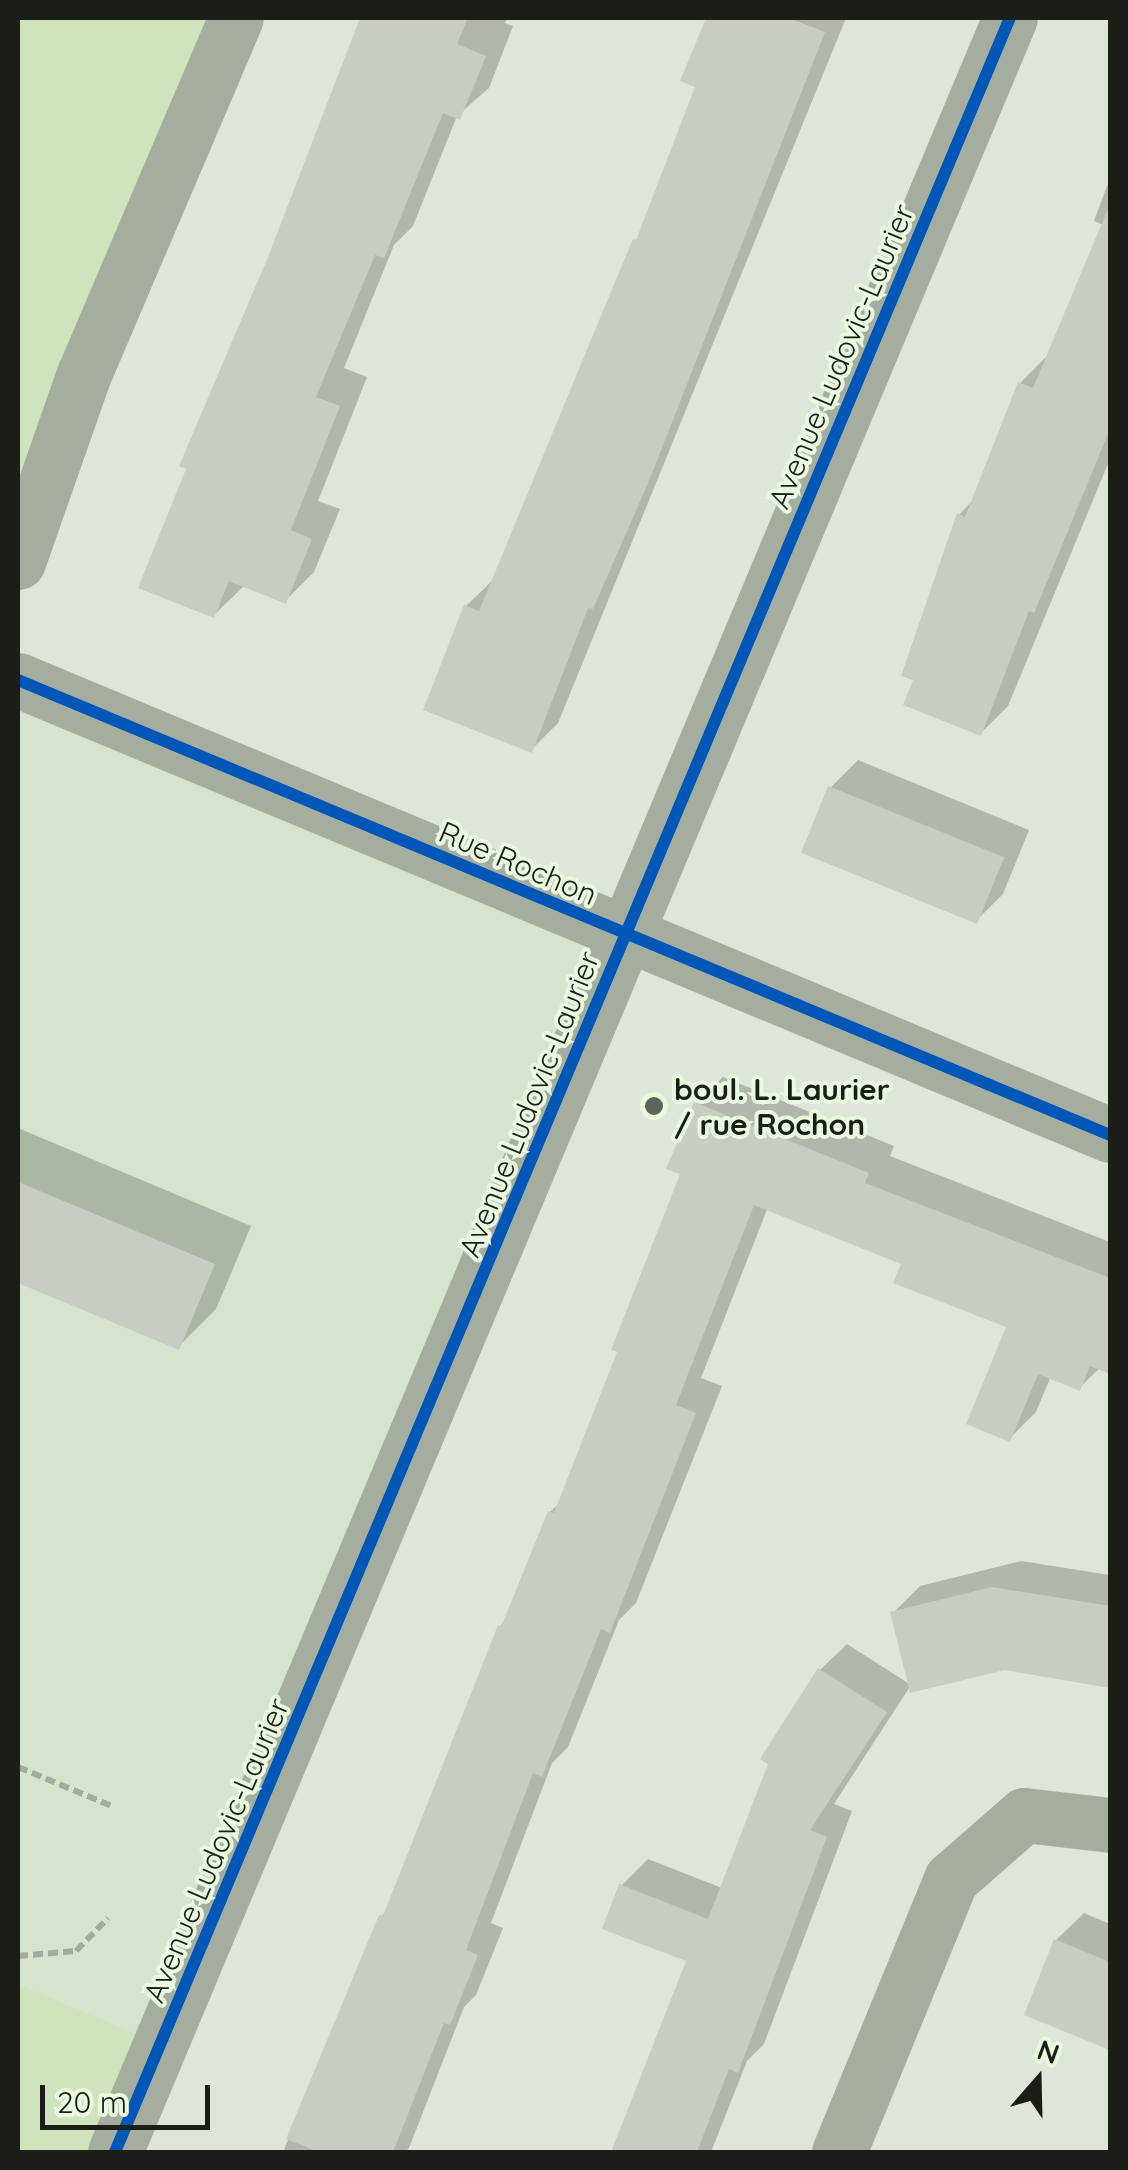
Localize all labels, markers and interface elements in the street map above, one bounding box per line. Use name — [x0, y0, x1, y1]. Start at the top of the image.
street label: Avenue Ludovic-Laurier — [761, 199, 921, 513]
street label: Rue Rochon — [434, 814, 602, 912]
street label: Avenue Ludovic-Laurier — [451, 946, 607, 1262]
place label: boul. L. Laurier / rue Rochon — [674, 1071, 890, 1142]
marker: boul. L. Laurier / rue Rochon — [643, 1095, 665, 1117]
street label: Avenue Ludovic-Laurier — [136, 1693, 296, 2007]
north arrow — [988, 2030, 1088, 2130]
text: N — [1033, 2031, 1064, 2071]
scale bar — [45, 2065, 215, 2127]
text: 20 m — [57, 2083, 127, 2121]

